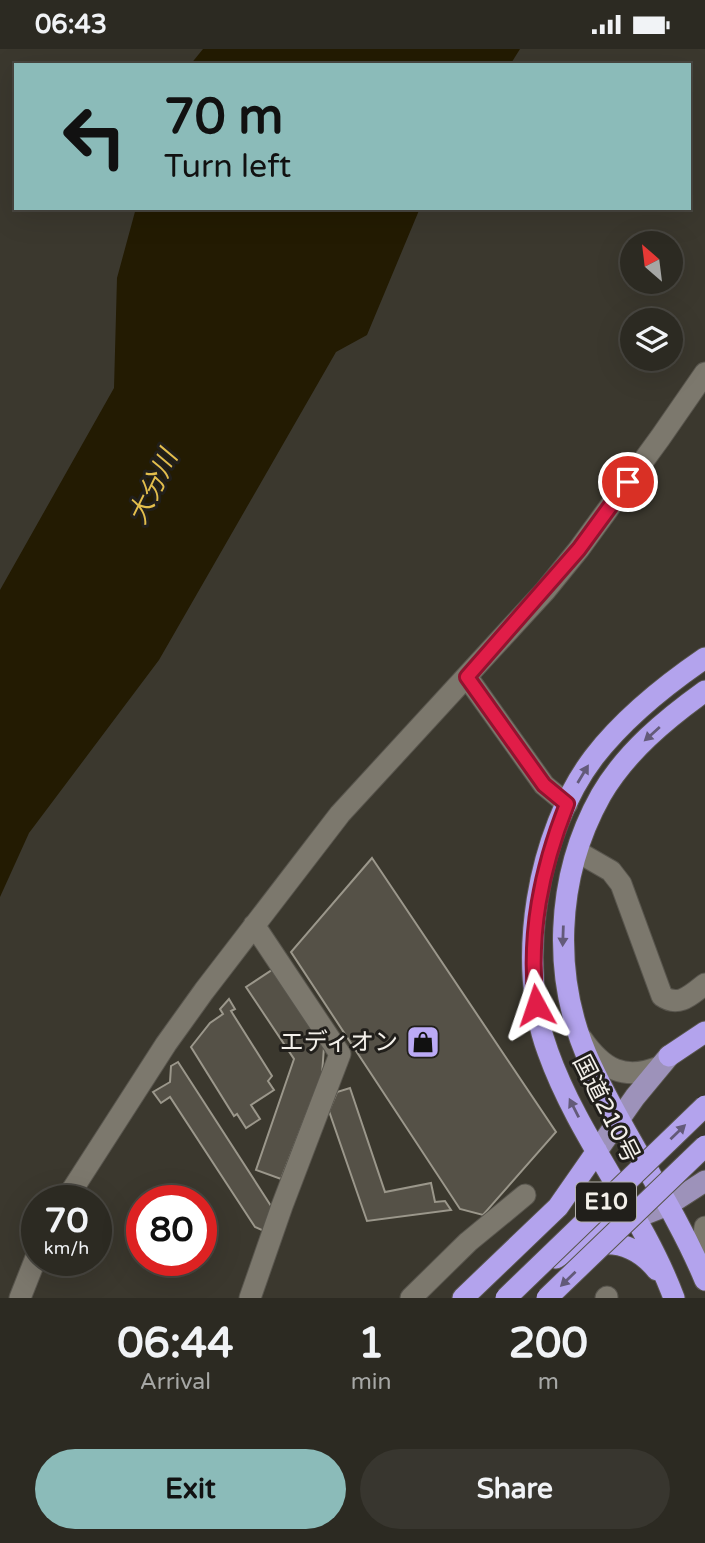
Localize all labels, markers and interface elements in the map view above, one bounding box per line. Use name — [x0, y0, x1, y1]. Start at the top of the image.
text: 06:43 — [35, 9, 107, 40]
text: 70 m — [164, 88, 283, 147]
icon: left — [49, 91, 140, 182]
text: Turn left — [164, 148, 291, 186]
north arrow — [620, 231, 682, 294]
map controls — [620, 231, 683, 371]
button: layers — [620, 308, 683, 371]
water label: 大分川 — [122, 442, 185, 529]
pin — [598, 452, 658, 512]
icon: arrive — [609, 463, 647, 501]
one-way arrow — [644, 725, 661, 741]
one-way arrow — [577, 765, 589, 784]
one-way arrow — [558, 925, 569, 947]
position arrow — [499, 968, 573, 1042]
shop icon: エディオン — [404, 1023, 442, 1061]
place label: エディオン — [280, 1028, 398, 1057]
street label: 国道210号 — [566, 1050, 646, 1168]
one-way arrow — [568, 1098, 580, 1118]
one-way arrow — [669, 1124, 686, 1140]
road number: E10 — [576, 1183, 636, 1221]
speed limit sign: 80 — [126, 1185, 217, 1276]
text: 70 — [45, 1200, 88, 1242]
text: km/h — [44, 1237, 89, 1259]
one-way arrow — [559, 1270, 576, 1287]
text: 06:44 — [117, 1318, 234, 1369]
text: 1 — [358, 1318, 384, 1369]
text: 200 — [509, 1318, 588, 1369]
text: Arrival — [140, 1368, 211, 1396]
text: min — [351, 1368, 392, 1396]
text: m — [538, 1368, 559, 1396]
button: Exit — [35, 1449, 346, 1529]
button: Share — [360, 1449, 670, 1529]

